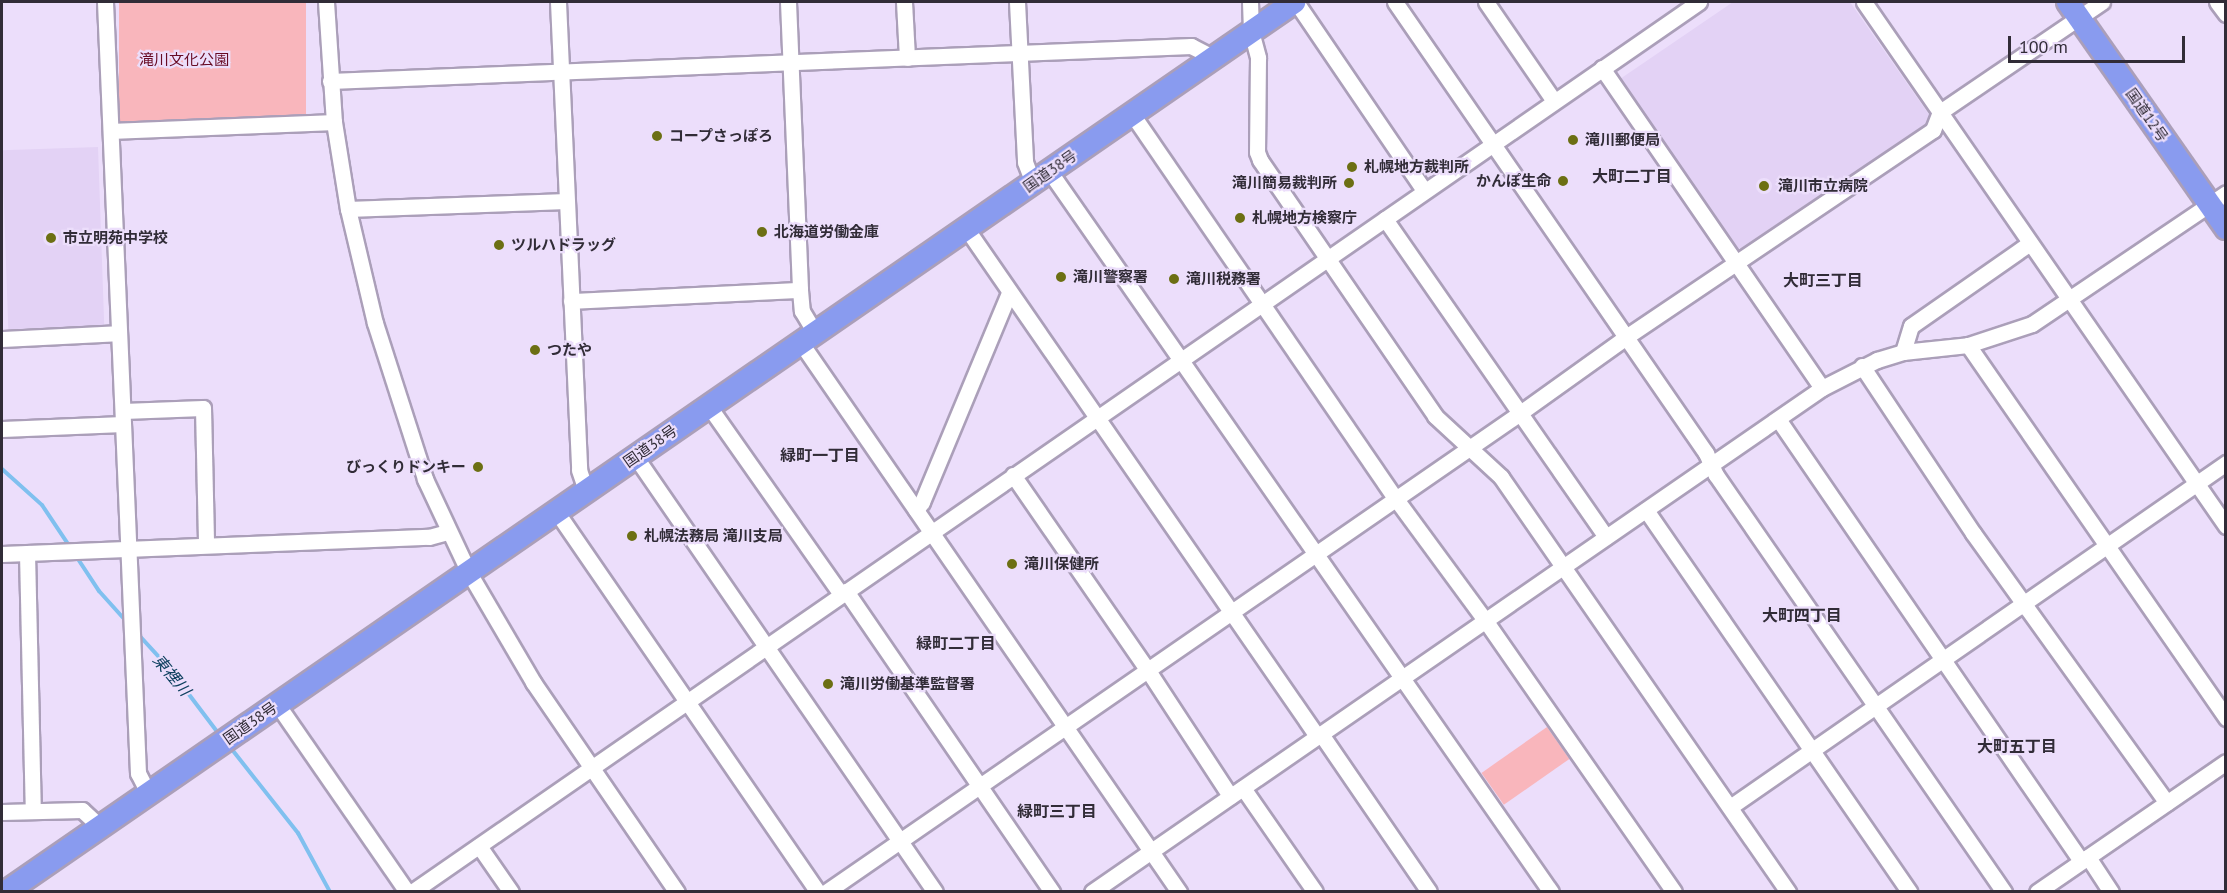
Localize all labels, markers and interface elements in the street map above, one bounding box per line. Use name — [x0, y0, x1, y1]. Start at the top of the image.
scale bar — [2011, 24, 2188, 62]
text: 100 m — [2019, 35, 2068, 58]
park label: 滝川文化公園 — [139, 51, 229, 69]
street label: 国道12号 — [2122, 85, 2172, 145]
place label: コープさっぽろ — [669, 127, 774, 145]
marker: コープさっぽろ — [650, 129, 664, 143]
place label: 滝川郵便局 — [1585, 131, 1660, 149]
marker: 滝川郵便局 — [1566, 133, 1580, 147]
street label: 国道38号 — [1020, 146, 1080, 196]
place label: 札幌地方裁判所 — [1364, 158, 1469, 176]
marker: 札幌地方裁判所 — [1345, 160, 1359, 174]
district label: 大町二丁目 — [1592, 166, 1672, 186]
place label: かんぽ生命 — [1476, 172, 1551, 190]
place label: 滝川簡易裁判所 — [1232, 174, 1337, 192]
marker: かんぽ生命 — [1556, 174, 1570, 188]
marker: 滝川簡易裁判所 — [1342, 176, 1356, 190]
marker: 滝川市立病院 — [1755, 177, 1773, 195]
place label: 滝川市立病院 — [1778, 177, 1868, 195]
place label: 札幌地方検察庁 — [1252, 209, 1357, 227]
marker: 札幌地方検察庁 — [1233, 211, 1247, 225]
place label: 北海道労働金庫 — [774, 223, 879, 241]
marker: 北海道労働金庫 — [755, 225, 769, 239]
place label: 市立明苑中学校 — [63, 229, 168, 247]
marker: 市立明苑中学校 — [44, 231, 58, 245]
place label: ツルハドラッグ — [511, 236, 616, 254]
marker: ツルハドラッグ — [492, 238, 506, 252]
place label: 滝川警察署 — [1073, 268, 1148, 286]
marker: 滝川警察署 — [1054, 270, 1068, 284]
place label: 滝川税務署 — [1186, 270, 1261, 288]
district label: 大町三丁目 — [1783, 270, 1863, 290]
marker: 滝川税務署 — [1167, 272, 1181, 286]
place label: つたや — [547, 341, 592, 359]
marker: つたや — [528, 343, 542, 357]
street label: 国道38号 — [620, 421, 680, 471]
district label: 緑町一丁目 — [780, 445, 860, 465]
place label: びっくりドンキー — [346, 458, 466, 476]
marker: びっくりドンキー — [471, 460, 485, 474]
place label: 札幌法務局 滝川支局 — [644, 527, 783, 545]
marker: 札幌法務局 滝川支局 — [625, 529, 639, 543]
place label: 滝川保健所 — [1024, 555, 1099, 573]
marker: 滝川保健所 — [1005, 557, 1019, 571]
district label: 大町四丁目 — [1762, 605, 1842, 625]
district label: 緑町二丁目 — [916, 633, 996, 653]
water label: 東裡川 — [149, 650, 195, 700]
place label: 滝川労働基準監督署 — [840, 675, 975, 693]
marker: 滝川労働基準監督署 — [821, 677, 835, 691]
street label: 国道38号 — [220, 698, 280, 748]
district label: 大町五丁目 — [1977, 736, 2057, 756]
district label: 緑町三丁目 — [1017, 801, 1097, 821]

